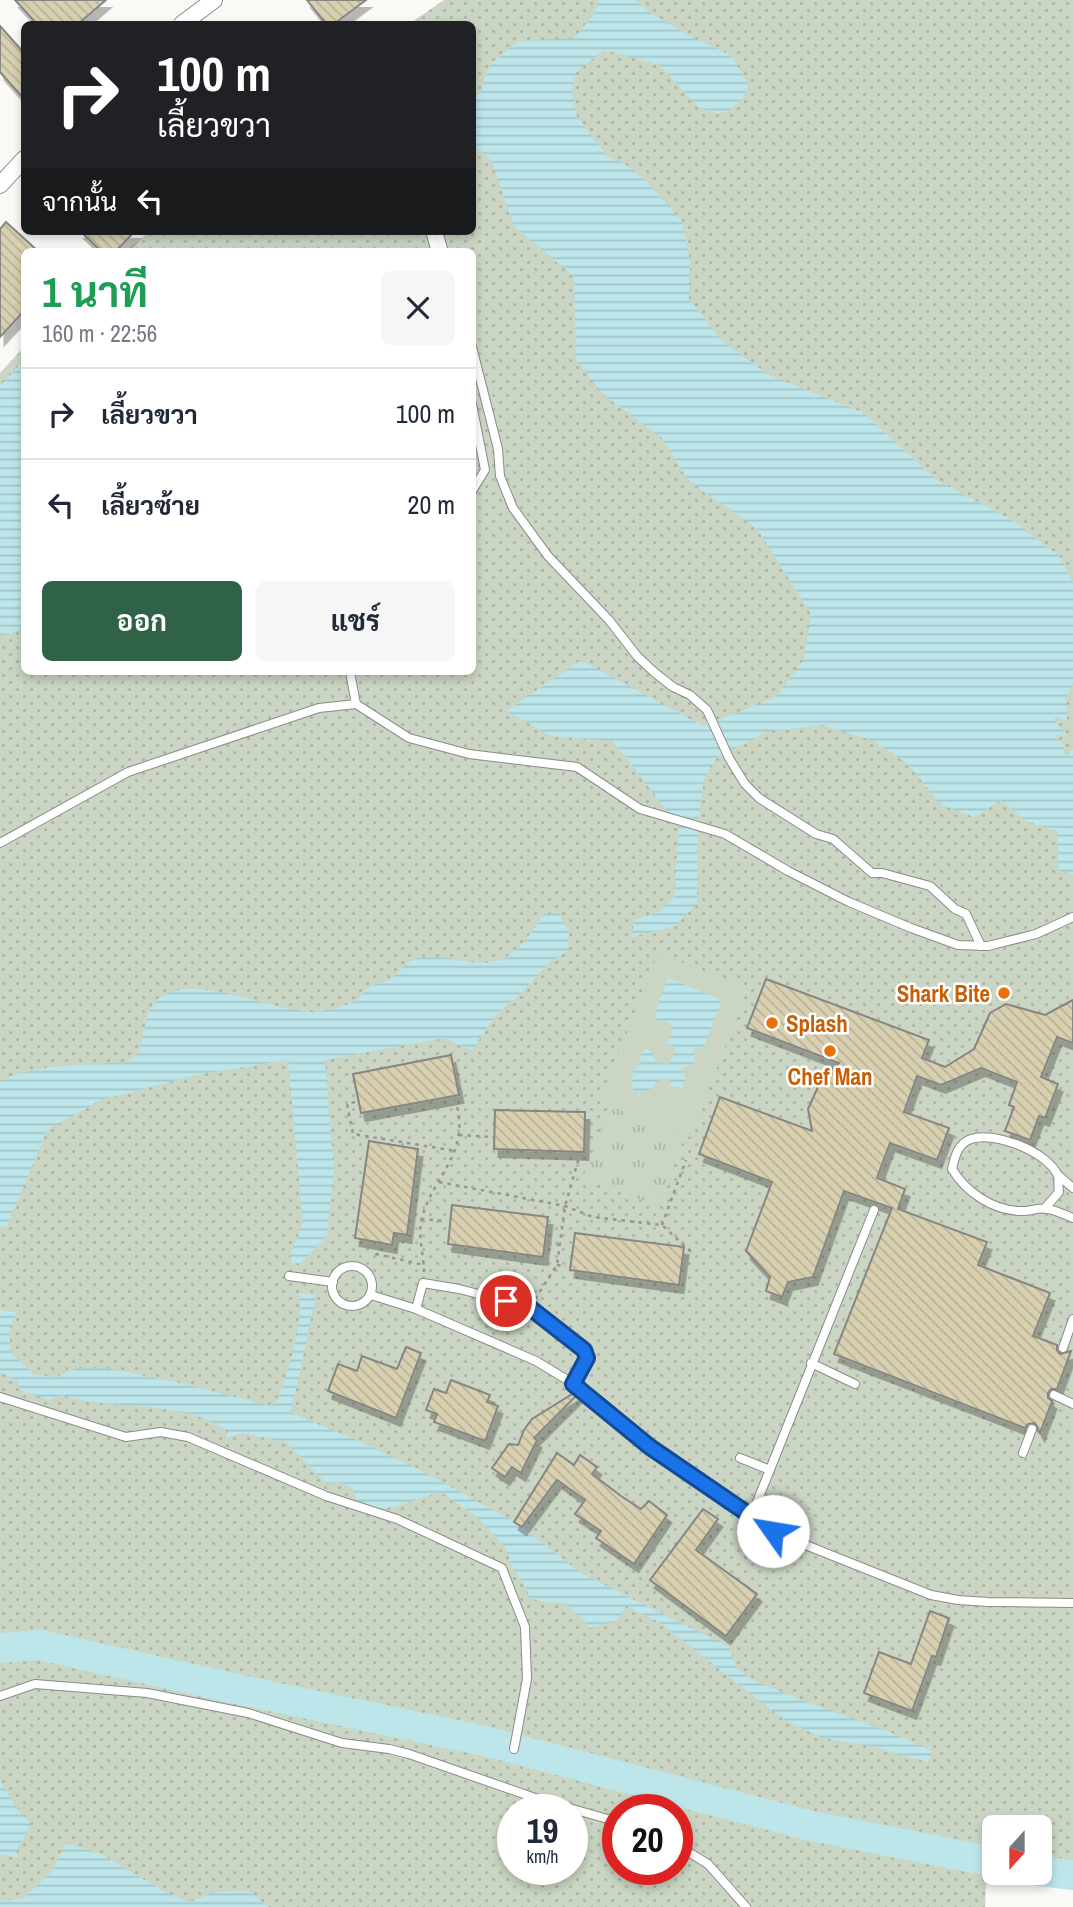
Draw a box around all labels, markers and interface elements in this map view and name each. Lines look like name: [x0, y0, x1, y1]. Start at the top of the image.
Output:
text: 100 m: [157, 40, 271, 106]
icon: right: [42, 49, 133, 140]
text: เลี้ยวขวา: [157, 104, 271, 147]
icon: left: [131, 182, 169, 220]
text: จากนั้น: [42, 184, 117, 219]
text: 1 นาที: [42, 264, 148, 320]
button: close: [381, 271, 455, 345]
text: 160 m · 22:56: [42, 318, 157, 349]
icon: right: [42, 395, 80, 433]
text: 100 m: [396, 396, 455, 431]
text: เลี้ยวขวา: [101, 397, 198, 432]
icon: left: [42, 486, 80, 524]
text: 20 m: [408, 487, 455, 522]
text: เลี้ยวซ้าย: [101, 488, 200, 523]
button: ออก: [42, 581, 242, 661]
button: แชร์: [256, 581, 455, 661]
place label: Shark Bite: [897, 978, 990, 1009]
marker: Shark Bite: [996, 985, 1012, 1001]
place label: Splash: [786, 1008, 848, 1039]
marker: Splash: [764, 1015, 780, 1031]
marker: Chef Man: [822, 1043, 838, 1059]
place label: Chef Man: [788, 1061, 872, 1092]
pin: [476, 1271, 536, 1331]
icon: arrive: [487, 1282, 525, 1320]
position arrow: [736, 1494, 810, 1568]
speed limit sign: 20: [602, 1794, 693, 1885]
text: 19: [527, 1807, 558, 1854]
north arrow: [982, 1815, 1052, 1885]
map controls: [982, 1815, 1052, 1885]
text: km/h: [527, 1844, 559, 1869]

